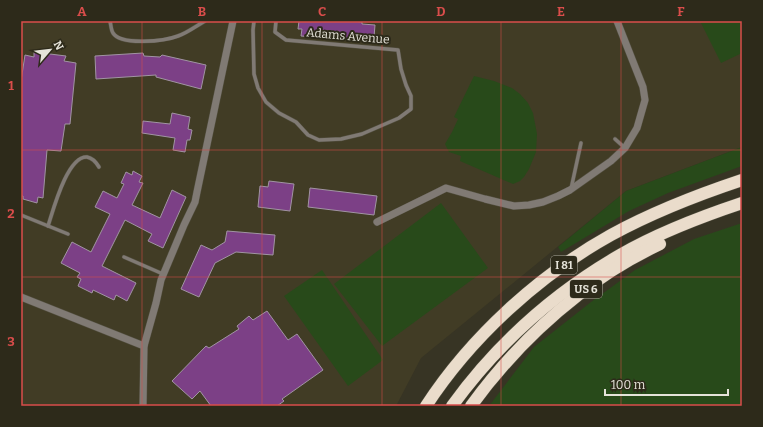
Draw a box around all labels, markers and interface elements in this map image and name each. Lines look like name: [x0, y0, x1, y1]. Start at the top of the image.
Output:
text: A: [77, 4, 87, 19]
text: B: [198, 4, 206, 19]
text: C: [318, 4, 326, 19]
text: D: [436, 4, 446, 19]
text: E: [557, 4, 565, 19]
text: F: [677, 4, 685, 19]
street label: Adams Avenue: [306, 25, 390, 47]
north arrow: [30, 30, 70, 70]
text: N: [51, 39, 66, 53]
text: 1: [8, 78, 14, 93]
text: 2: [7, 206, 15, 221]
road number: I 81: [551, 256, 577, 274]
road number: US 6: [570, 280, 602, 298]
text: 3: [7, 334, 15, 349]
scale bar: [605, 371, 728, 397]
text: 100 m: [611, 378, 646, 392]

